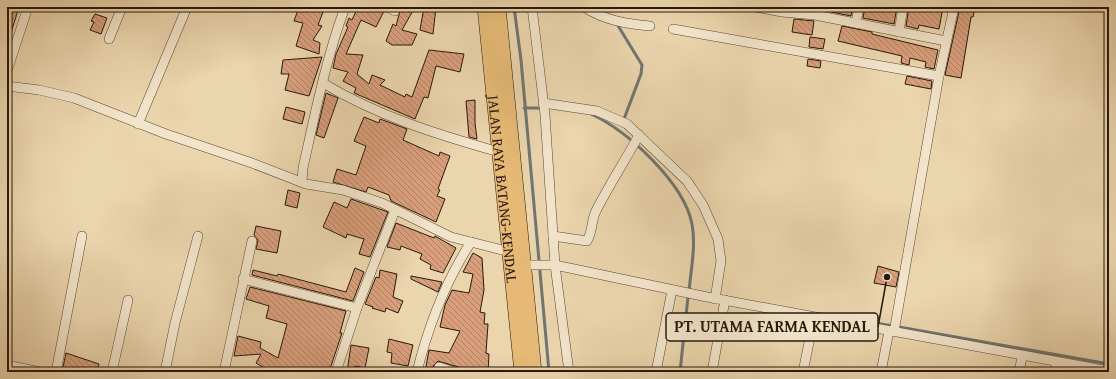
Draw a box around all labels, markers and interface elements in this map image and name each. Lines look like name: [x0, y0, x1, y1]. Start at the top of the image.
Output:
street label: JALAN RAYA BATANG-KENDAL: [483, 92, 523, 285]
callout: PT. UTAMA FARMA KENDAL: [666, 313, 878, 341]
text: PT. UTAMA FARMA KENDAL: [674, 314, 870, 338]

